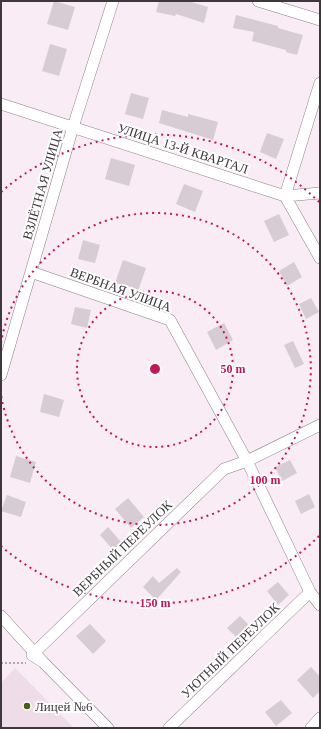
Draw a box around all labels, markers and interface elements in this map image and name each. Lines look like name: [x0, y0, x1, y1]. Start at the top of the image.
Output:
street label: УЛИЦА 13-Й КВАРТАЛ: [115, 120, 250, 177]
street label: ВЗЛЁТНАЯ УЛИЦА: [19, 126, 66, 241]
street label: ВЕРБНАЯ УЛИЦА: [68, 264, 174, 315]
centre of rings: [148, 362, 162, 376]
text: 50 m: [221, 362, 246, 376]
text: 100 m: [250, 473, 281, 487]
street label: ВЕРБНЫЙ ПЕРЕУЛОК: [70, 497, 175, 600]
text: 150 m: [140, 596, 171, 610]
street label: УЮТНЫЙ ПЕРЕУЛОК: [178, 599, 283, 701]
place label: Лицей №6: [35, 699, 93, 714]
marker: Лицей №6: [22, 701, 32, 711]

